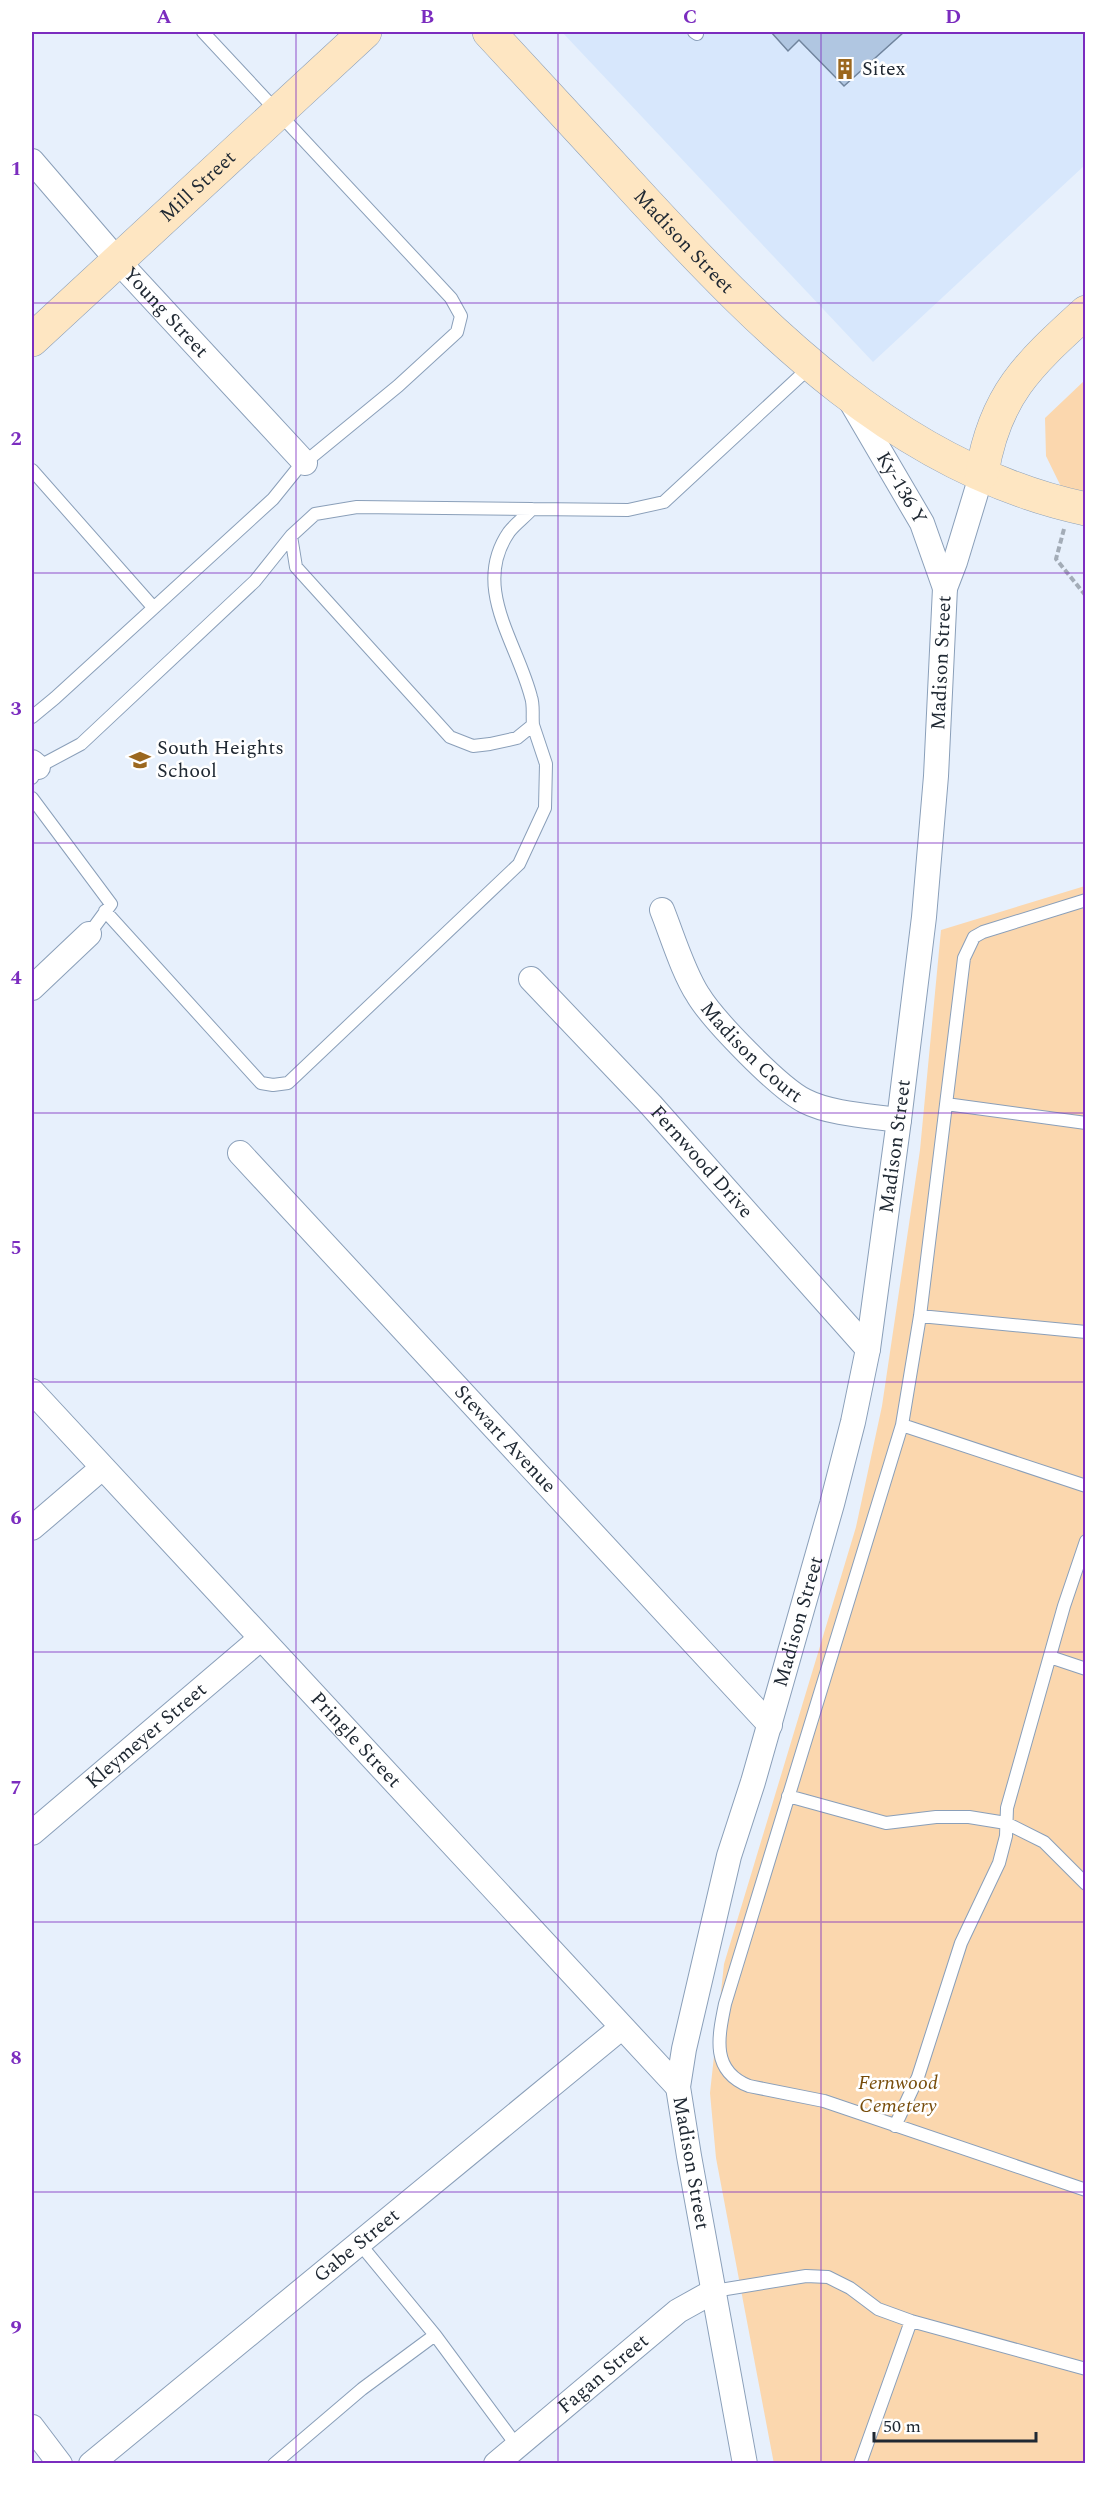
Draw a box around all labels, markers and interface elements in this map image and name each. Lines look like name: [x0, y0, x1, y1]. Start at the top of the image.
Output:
text: A: [156, 2, 172, 32]
text: B: [420, 2, 434, 32]
text: C: [683, 2, 697, 32]
text: D: [945, 2, 961, 32]
place label: Sitex: [862, 54, 905, 84]
building icon: Sitex: [833, 57, 857, 81]
street label: Mill Street: [153, 143, 243, 230]
text: 1: [10, 154, 22, 184]
street label: Madison Street: [626, 182, 741, 301]
street label: Young Street: [116, 260, 216, 365]
text: 2: [10, 424, 22, 454]
street label: Ky-136 Y: [868, 446, 935, 530]
street label: Madison Street: [923, 595, 960, 731]
text: 3: [10, 694, 22, 724]
place label: South Heights School: [157, 733, 284, 786]
school or university icon: South Heights School: [128, 748, 152, 772]
text: 4: [10, 963, 22, 993]
street label: Madison Court: [693, 995, 808, 1111]
street label: Madison Street: [872, 1078, 919, 1215]
street label: Fernwood Drive: [643, 1098, 760, 1225]
text: 5: [10, 1233, 22, 1263]
street label: Stewart Avenue: [447, 1378, 563, 1500]
text: 6: [10, 1503, 22, 1533]
street label: Madison Street: [766, 1553, 831, 1691]
street label: Kleymeyer Street: [79, 1675, 213, 1796]
street label: Pringle Street: [303, 1685, 408, 1795]
text: 7: [10, 1773, 22, 1803]
text: 8: [10, 2043, 22, 2073]
park label: Fernwood Cemetery: [858, 2068, 938, 2121]
street label: Madison Street: [665, 2094, 717, 2232]
street label: Gabe Street: [307, 2201, 406, 2290]
text: 9: [10, 2313, 22, 2343]
street label: Fagan Street: [551, 2327, 655, 2421]
scale bar: [874, 2405, 1036, 2443]
text: 50 m: [883, 2413, 921, 2440]

